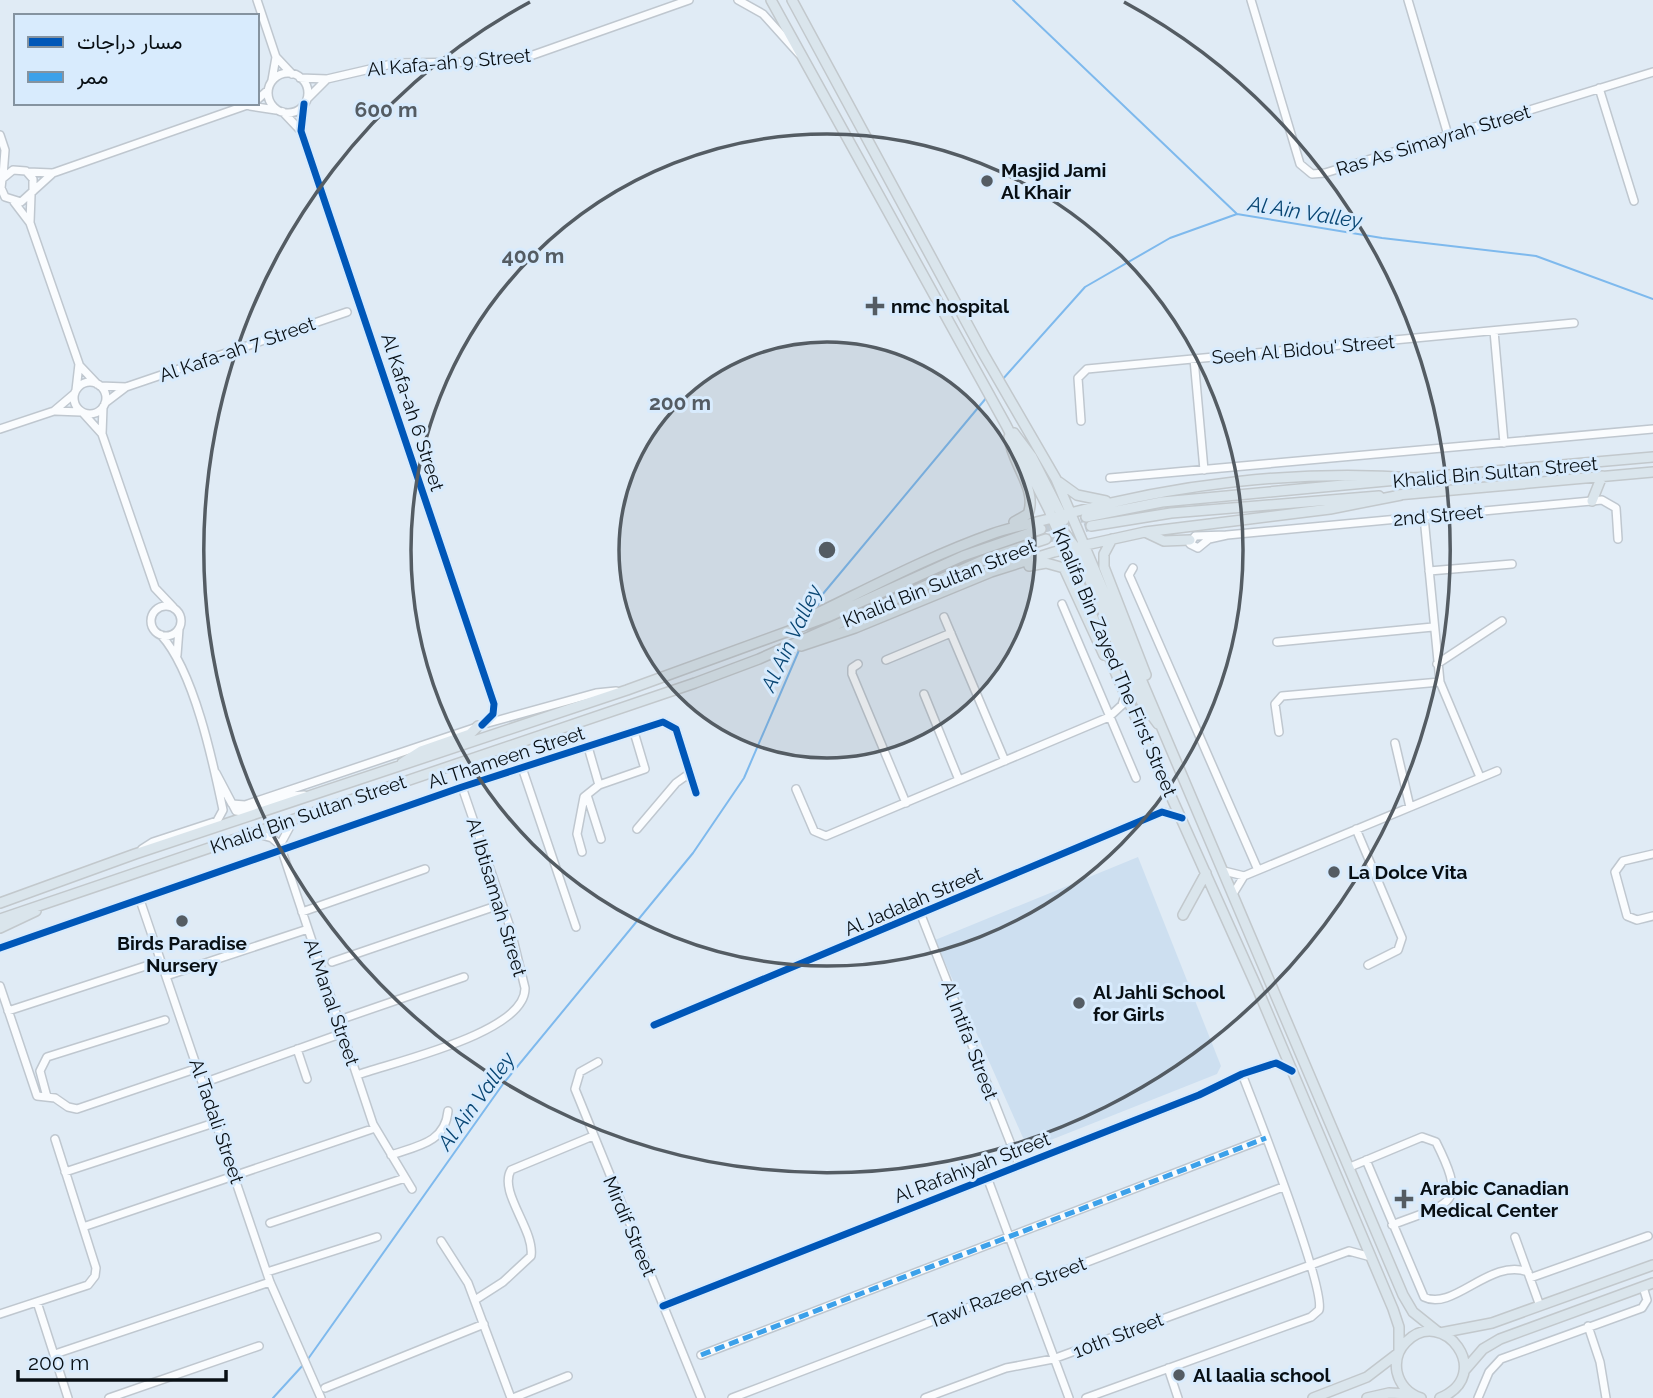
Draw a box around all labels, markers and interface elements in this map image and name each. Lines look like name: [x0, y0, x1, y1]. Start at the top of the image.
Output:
legend: [14, 14, 259, 105]
text: مسار دراجات: [77, 29, 183, 55]
street label: Al Kafa-ah 9 Street: [366, 44, 532, 80]
text: ممر: [76, 64, 108, 90]
text: 600 m: [354, 97, 418, 122]
street label: Ras As Simayrah Street: [1333, 100, 1533, 180]
place label: Masjid Jami Al Khair: [1001, 159, 1106, 203]
marker: Masjid Jami Al Khair: [979, 173, 995, 189]
water label: Al Ain Valley: [1245, 191, 1364, 233]
text: 400 m: [502, 243, 564, 268]
place label: nmc hospital: [891, 295, 1010, 317]
marker: nmc hospital: [865, 296, 885, 316]
street label: Al Kafa-ah 7 Street: [156, 312, 318, 386]
street label: Al Kafa-ah 6 Street: [377, 330, 449, 494]
street label: Seeh Al Bidou' Street: [1211, 330, 1396, 368]
text: 200 m: [649, 390, 711, 415]
street label: Khalid Bin Sultan Street: [1392, 452, 1599, 492]
street label: 2nd Street: [1392, 500, 1485, 530]
street label: Khalifa Bin Zayed The First Street: [1048, 524, 1182, 800]
street label: Khalid Bin Sultan Street: [840, 534, 1039, 632]
centre of rings: [815, 538, 839, 562]
water label: Al Ain Valley: [755, 580, 827, 696]
street label: Al Thameen Street: [425, 721, 588, 793]
street label: Khalid Bin Sultan Street: [207, 770, 409, 858]
street label: Al Ibtisamah Street: [462, 815, 532, 980]
place label: La Dolce Vita: [1348, 861, 1468, 883]
street label: Al Jadalah Street: [841, 862, 986, 940]
marker: La Dolce Vita: [1326, 864, 1342, 880]
marker: Birds Paradise Nursery: [174, 913, 190, 929]
place label: Birds Paradise Nursery: [117, 932, 247, 976]
street label: Al Manal Street: [300, 936, 364, 1069]
street label: Al Intifa' Street: [937, 977, 1003, 1103]
place label: Al Jahli School for Girls: [1093, 981, 1226, 1025]
marker: Al Jahli School for Girls: [1071, 995, 1087, 1011]
water label: Al Ain Valley: [432, 1047, 520, 1156]
street label: Al Tadali Street: [185, 1056, 249, 1187]
street label: Al Rafahiyah Street: [891, 1127, 1054, 1207]
street label: Mirdif Street: [599, 1173, 661, 1280]
place label: Arabic Canadian Medical Center: [1420, 1177, 1569, 1221]
marker: Arabic Canadian Medical Center: [1394, 1189, 1414, 1209]
street label: Tawi Razeen Street: [925, 1252, 1089, 1332]
street label: 10th Street: [1070, 1308, 1167, 1362]
scale bar: [18, 1338, 226, 1382]
text: 200 m: [28, 1350, 89, 1375]
place label: Al laalia school: [1193, 1364, 1332, 1386]
marker: Al laalia school: [1171, 1367, 1187, 1383]

